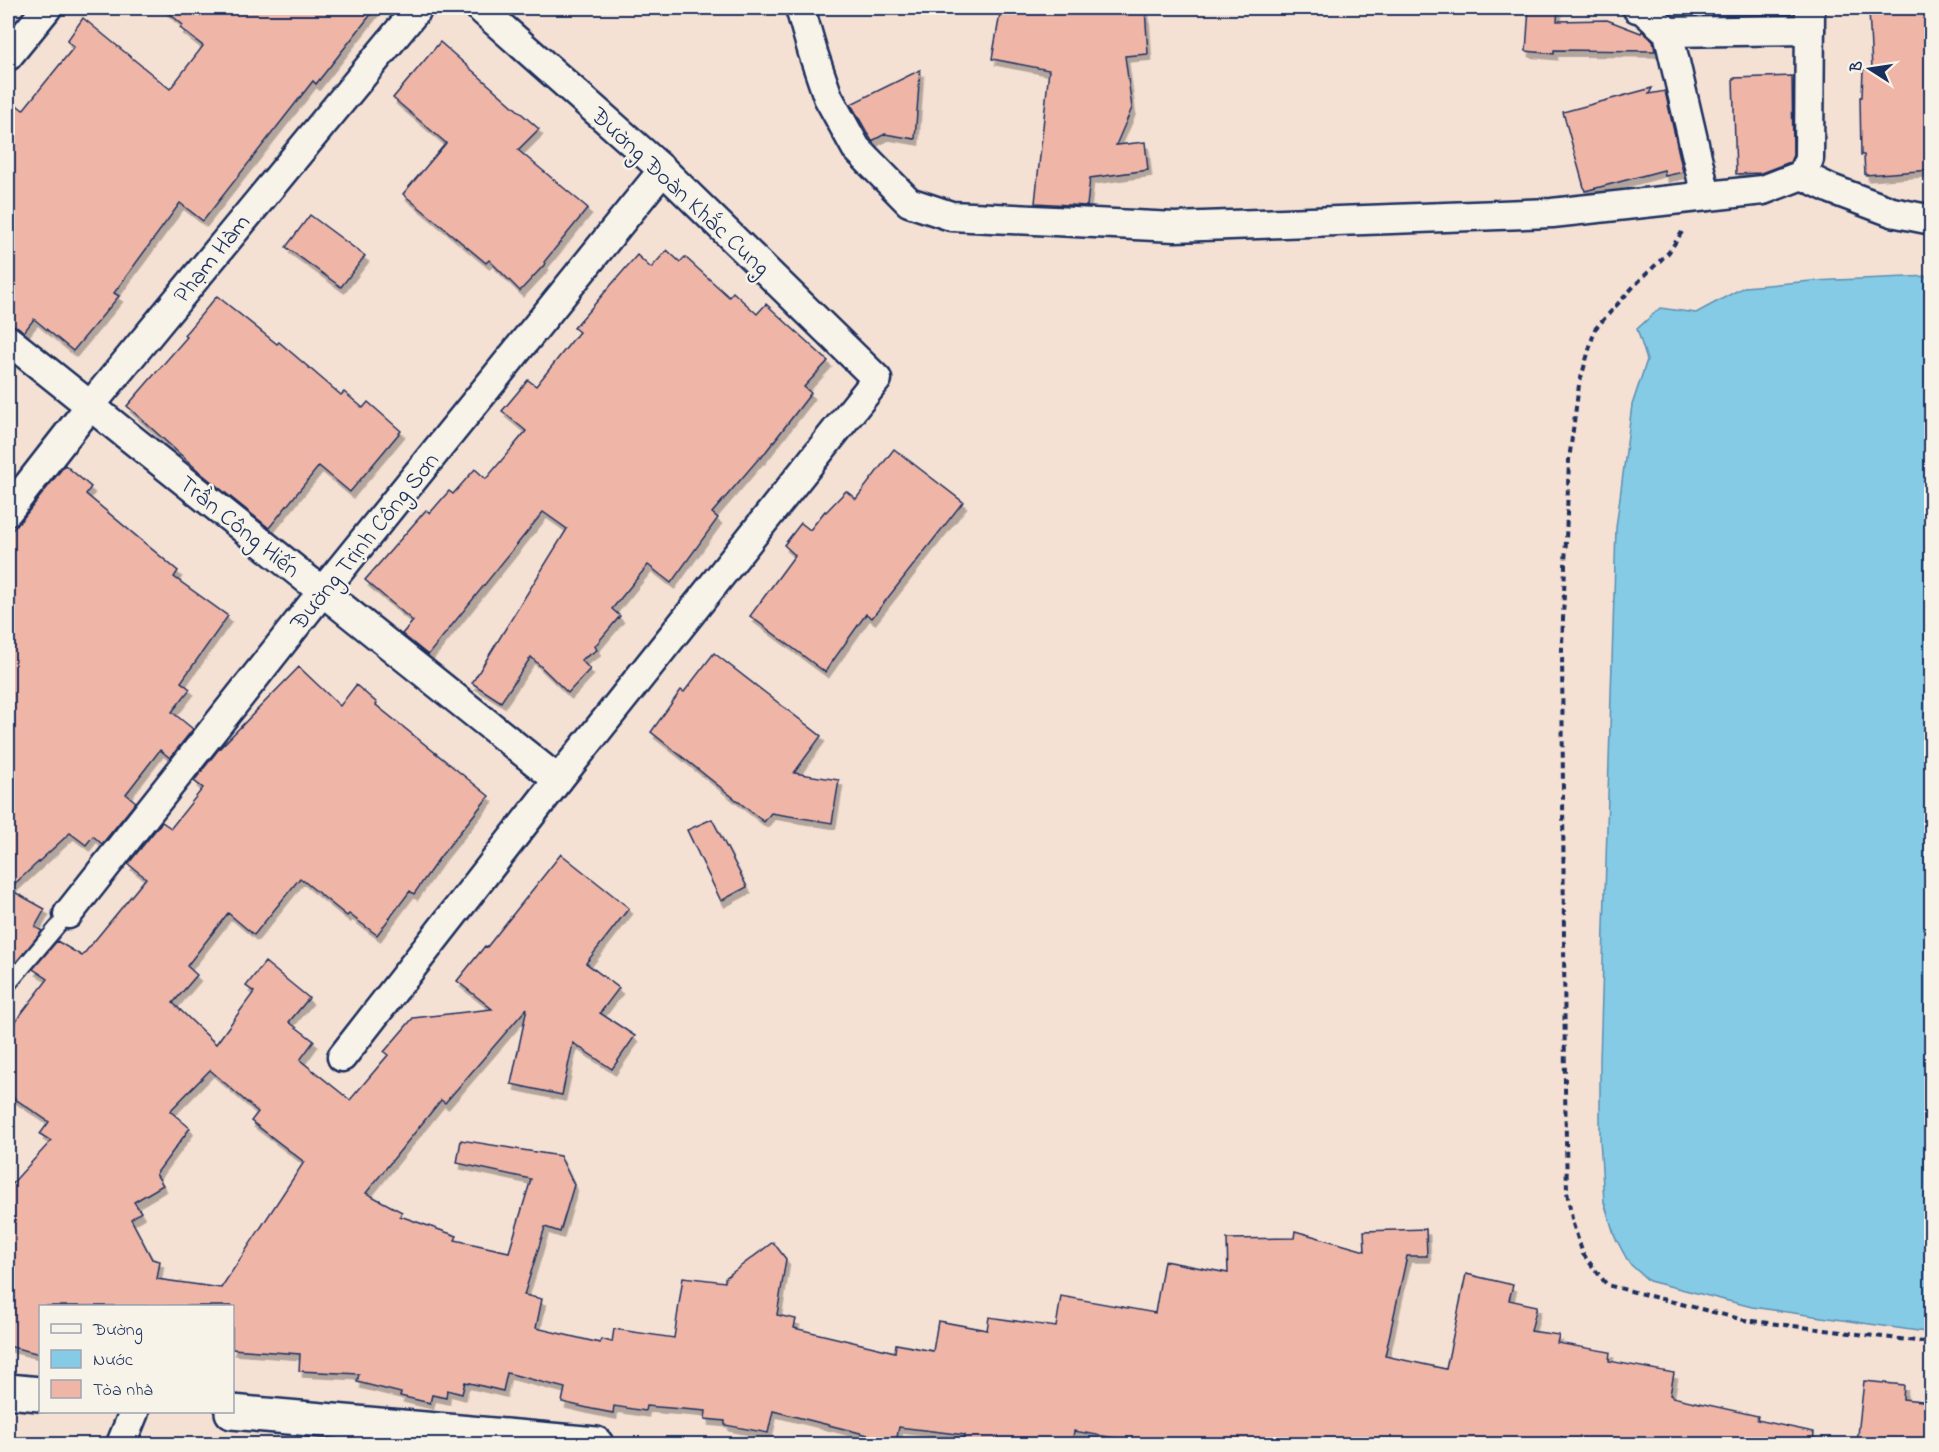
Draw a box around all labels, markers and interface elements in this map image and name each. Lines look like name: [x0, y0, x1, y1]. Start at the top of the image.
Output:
north arrow: [1840, 39, 1900, 99]
text: B: [1844, 58, 1870, 75]
street label: Đường Đoàn Khắc Cung: [581, 99, 777, 286]
street label: Phạm Hàm: [166, 207, 260, 312]
street label: Đường Trịnh Công Sơn: [282, 446, 449, 640]
street label: Trần Công Hiến: [170, 468, 307, 588]
legend: [39, 1305, 234, 1413]
text: Đường: [92, 1318, 143, 1345]
text: Nước: [93, 1348, 133, 1374]
text: Tòa nhà: [93, 1378, 153, 1404]

